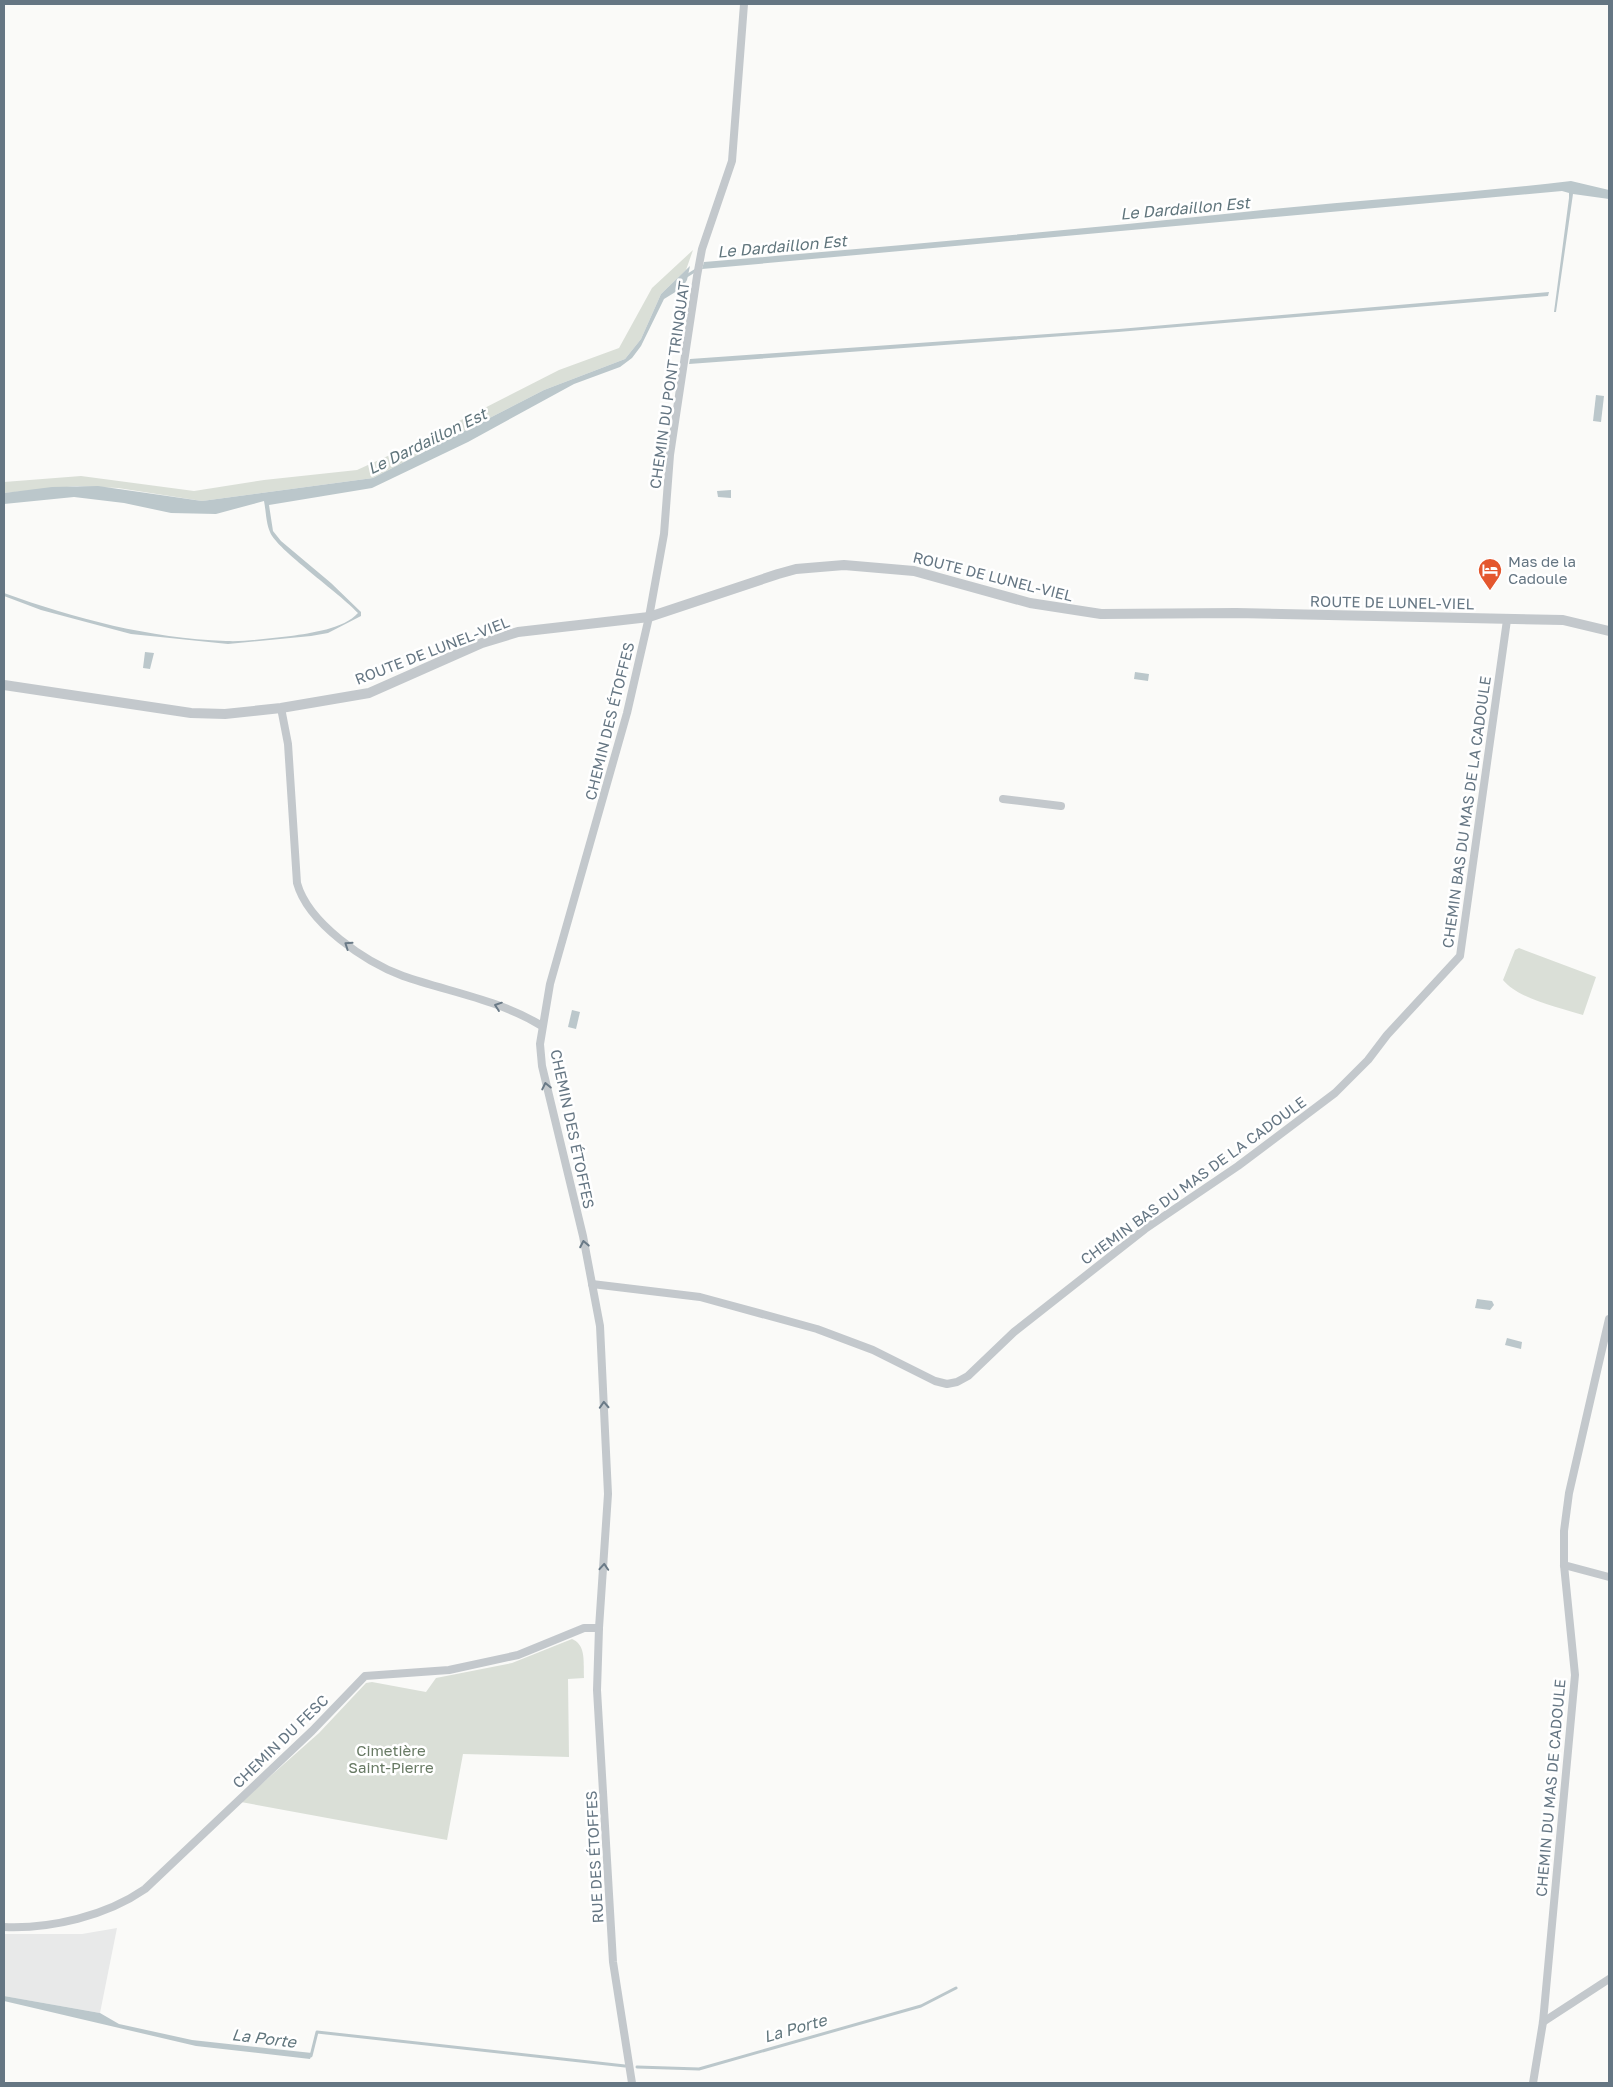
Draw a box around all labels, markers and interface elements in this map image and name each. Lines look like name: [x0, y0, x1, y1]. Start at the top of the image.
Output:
water label: Le Dardaillon Est: [1119, 192, 1252, 224]
water label: Le Dardaillon Est: [716, 230, 849, 262]
street label: CHEMIN DU PONT TRINQUAT: [646, 280, 692, 490]
water label: Le Dardaillon Est: [364, 403, 491, 478]
street label: ROUTE DE LUNEL-VIEL: [911, 547, 1075, 605]
place label: Mas de la Cadoule: [1508, 552, 1576, 587]
hotel icon: Mas de la Cadoule: [1477, 557, 1503, 591]
street label: ROUTE DE LUNEL-VIEL: [1310, 592, 1475, 612]
street label: ROUTE DE LUNEL-VIEL: [352, 612, 512, 688]
street label: CHEMIN DES ÉTOFFES: [581, 640, 637, 802]
street label: CHEMIN BAS DU MAS DE LA CADOULE: [1438, 675, 1494, 949]
one-way arrow: [345, 941, 354, 951]
one-way arrow: [494, 1002, 503, 1012]
street label: CHEMIN DES ÉTOFFES: [547, 1048, 599, 1210]
one-way arrow: [541, 1082, 552, 1090]
street label: CHEMIN BAS DU MAS DE LA CADOULE: [1077, 1092, 1309, 1268]
one-way arrow: [580, 1239, 590, 1248]
one-way arrow: [599, 1401, 610, 1409]
one-way arrow: [599, 1563, 610, 1571]
street label: CHEMIN DU MAS DE CADOULE: [1532, 1678, 1568, 1898]
street label: CHEMIN DU FESC: [228, 1691, 332, 1791]
park label: Cimetière Saint-Pierre: [348, 1741, 434, 1776]
street label: RUE DES ÉTOFFES: [582, 1790, 606, 1924]
water label: La Porte: [761, 2009, 830, 2046]
water label: La Porte: [231, 2024, 299, 2052]

